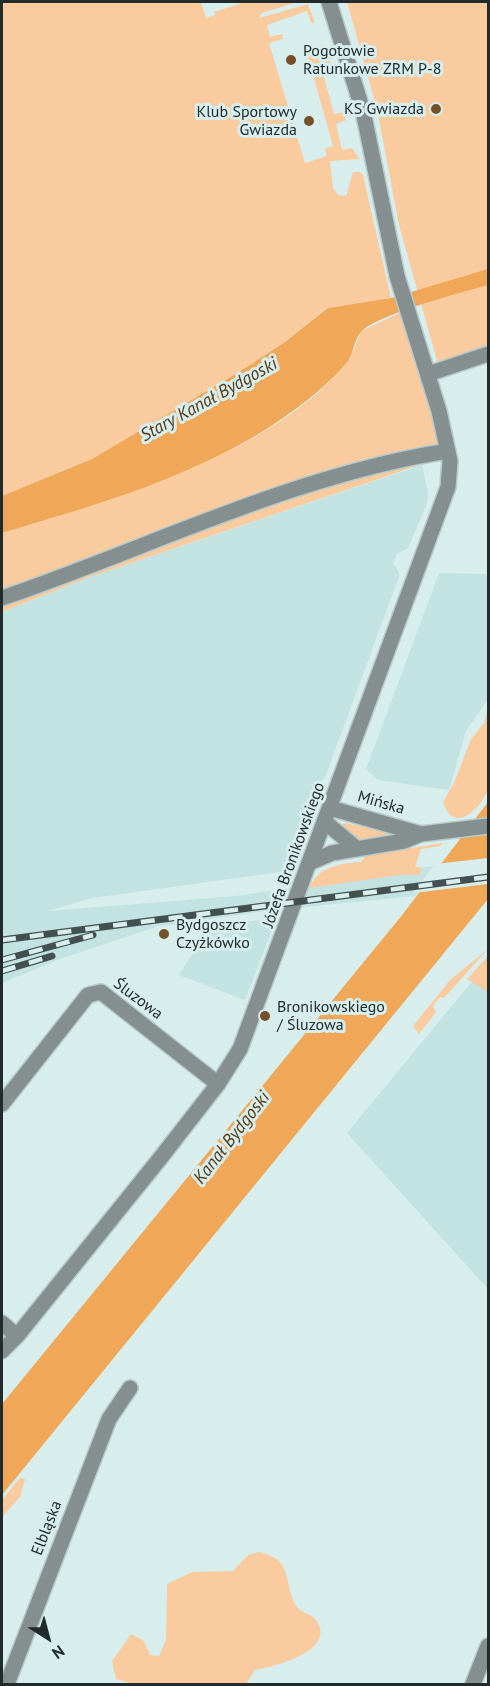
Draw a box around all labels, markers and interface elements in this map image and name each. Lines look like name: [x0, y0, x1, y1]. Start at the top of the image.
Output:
place label: Pogotowie Ratunkowe ZRM P-8: [303, 41, 442, 79]
marker: Pogotowie Ratunkowe ZRM P-8: [284, 53, 298, 67]
place label: KS Gwiazda: [344, 99, 424, 119]
place label: Klub Sportowy Gwiazda: [196, 102, 297, 140]
marker: KS Gwiazda: [429, 102, 443, 116]
marker: Klub Sportowy Gwiazda: [302, 114, 316, 128]
water label: Stary Kanał Bydgoski: [137, 353, 281, 447]
street label: Józefa Bronikowskiego: [259, 780, 329, 930]
street label: Mińska: [355, 787, 407, 819]
place label: Bydgoszcz Czyżkówko: [176, 915, 250, 953]
marker: Bydgoszcz Czyżkówko: [157, 927, 171, 941]
street label: Śluzowa: [110, 974, 166, 1024]
place label: Bronikowskiego / Śluzowa: [277, 997, 385, 1035]
marker: Bronikowskiego / Śluzowa: [258, 1009, 272, 1023]
water label: Kanał Bydgoski: [189, 1088, 275, 1188]
street label: Elbląska: [28, 1498, 66, 1558]
north arrow: [18, 1608, 78, 1668]
text: N: [48, 1641, 69, 1664]

